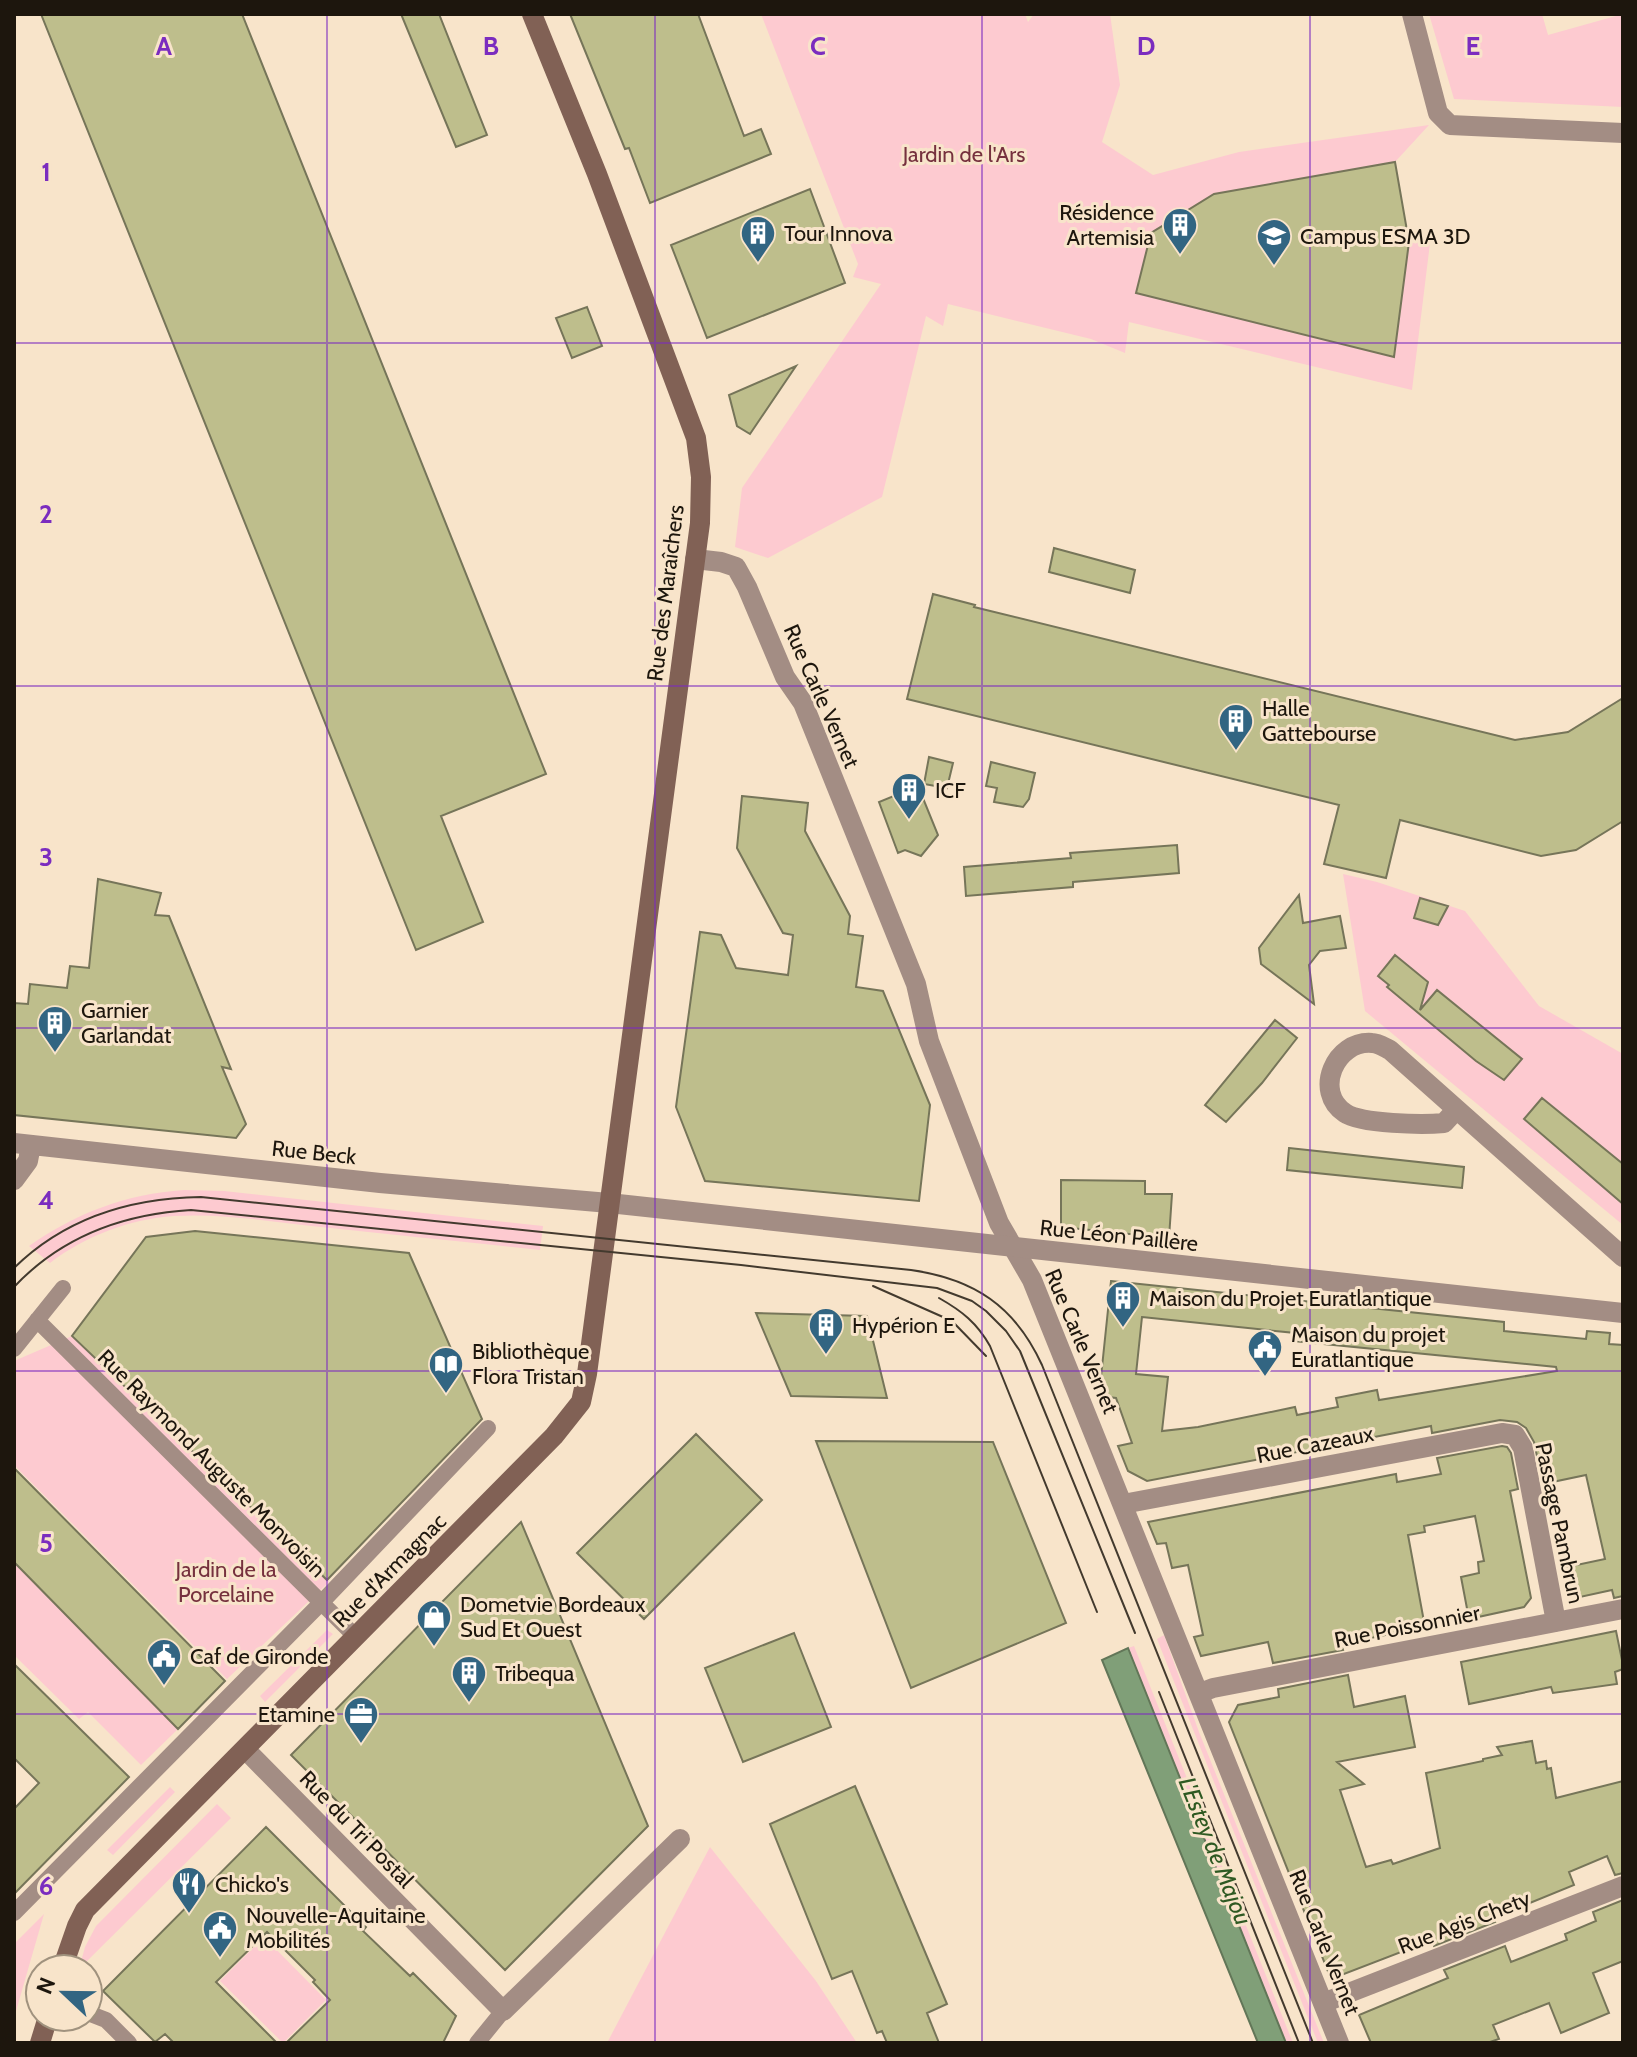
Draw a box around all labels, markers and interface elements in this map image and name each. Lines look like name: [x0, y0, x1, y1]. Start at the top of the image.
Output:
text: A: [156, 30, 173, 62]
text: B: [483, 30, 499, 62]
text: C: [810, 30, 826, 62]
text: D: [1137, 30, 1155, 62]
text: E: [1466, 30, 1480, 62]
park label: Jardin de l'Ars: [902, 141, 1025, 168]
text: 1: [41, 156, 51, 188]
place label: Résidence Artemisia: [1059, 199, 1154, 251]
building icon: Résidence Artemisia: [1161, 206, 1199, 256]
building icon: Tour Innova: [739, 214, 777, 264]
school or university icon: Campus ESMA 3D: [1255, 217, 1293, 267]
place label: Tour Innova: [784, 220, 893, 247]
place label: Campus ESMA 3D: [1300, 223, 1471, 250]
text: 2: [39, 498, 53, 530]
street label: Rue des Maraîchers: [641, 503, 690, 683]
street label: Rue Carle Vernet: [778, 620, 866, 773]
place label: Halle Gattebourse: [1262, 695, 1376, 747]
building icon: Halle Gattebourse: [1217, 702, 1255, 752]
building icon: ICF: [890, 771, 928, 821]
place label: ICF: [935, 777, 966, 804]
text: 3: [39, 841, 53, 873]
place label: Garnier Garlandat: [81, 997, 172, 1049]
building icon: Garnier Garlandat: [36, 1004, 74, 1054]
street label: Rue Beck: [270, 1135, 358, 1170]
text: 4: [38, 1184, 54, 1216]
street label: Rue Léon Paillère: [1038, 1214, 1199, 1257]
street label: Rue Carle Vernet: [1039, 1265, 1124, 1418]
building icon: Maison du Projet Euratlantique: [1104, 1279, 1142, 1329]
place label: Maison du Projet Euratlantique: [1149, 1285, 1431, 1312]
building icon: Hypérion E: [807, 1306, 845, 1356]
place label: Hypérion E: [852, 1312, 955, 1339]
place label: Maison du projet Euratlantique: [1291, 1321, 1446, 1373]
public building icon: Maison du projet Euratlantique: [1246, 1328, 1284, 1378]
place label: Bibliothèque Flora Tristan: [472, 1338, 589, 1390]
street label: Rue Raymond Auguste Monvoisin: [92, 1344, 331, 1583]
library icon: Bibliothèque Flora Tristan: [427, 1345, 465, 1395]
street label: Rue Cazeaux: [1254, 1420, 1377, 1469]
street label: Passage Pambrun: [1529, 1440, 1590, 1606]
street label: Rue d'Armagnac: [327, 1508, 452, 1633]
text: 5: [39, 1527, 53, 1559]
park label: Jardin de la Porcelaine: [175, 1556, 277, 1608]
place label: Dometvie Bordeaux Sud Et Ouest: [460, 1591, 646, 1643]
shop icon: Dometvie Bordeaux Sud Et Ouest: [415, 1598, 453, 1648]
street label: Rue Poissonnier: [1332, 1599, 1482, 1654]
public building icon: Caf de Gironde: [145, 1637, 183, 1687]
place label: Caf de Gironde: [190, 1643, 329, 1670]
building icon: Tribequa: [450, 1654, 488, 1704]
place label: Tribequa: [495, 1660, 575, 1687]
office icon: Etamine: [342, 1695, 380, 1745]
place label: Etamine: [258, 1701, 335, 1728]
street label: Rue du Tri Postal: [294, 1765, 420, 1894]
water label: L'Estey de Majou: [1173, 1773, 1258, 1929]
restaurant icon: Chicko's: [170, 1865, 208, 1915]
street label: Rue Carle Vernet: [1283, 1866, 1366, 2019]
text: 6: [39, 1870, 53, 1902]
place label: Chicko's: [215, 1871, 289, 1898]
street label: Rue Agis Chety: [1394, 1885, 1534, 1960]
place label: Nouvelle-Aquitaine Mobilités: [246, 1902, 426, 1954]
public building icon: Nouvelle-Aquitaine Mobilités: [201, 1909, 239, 1959]
north arrow: [24, 1953, 104, 2033]
text: N: [30, 1973, 61, 1998]

